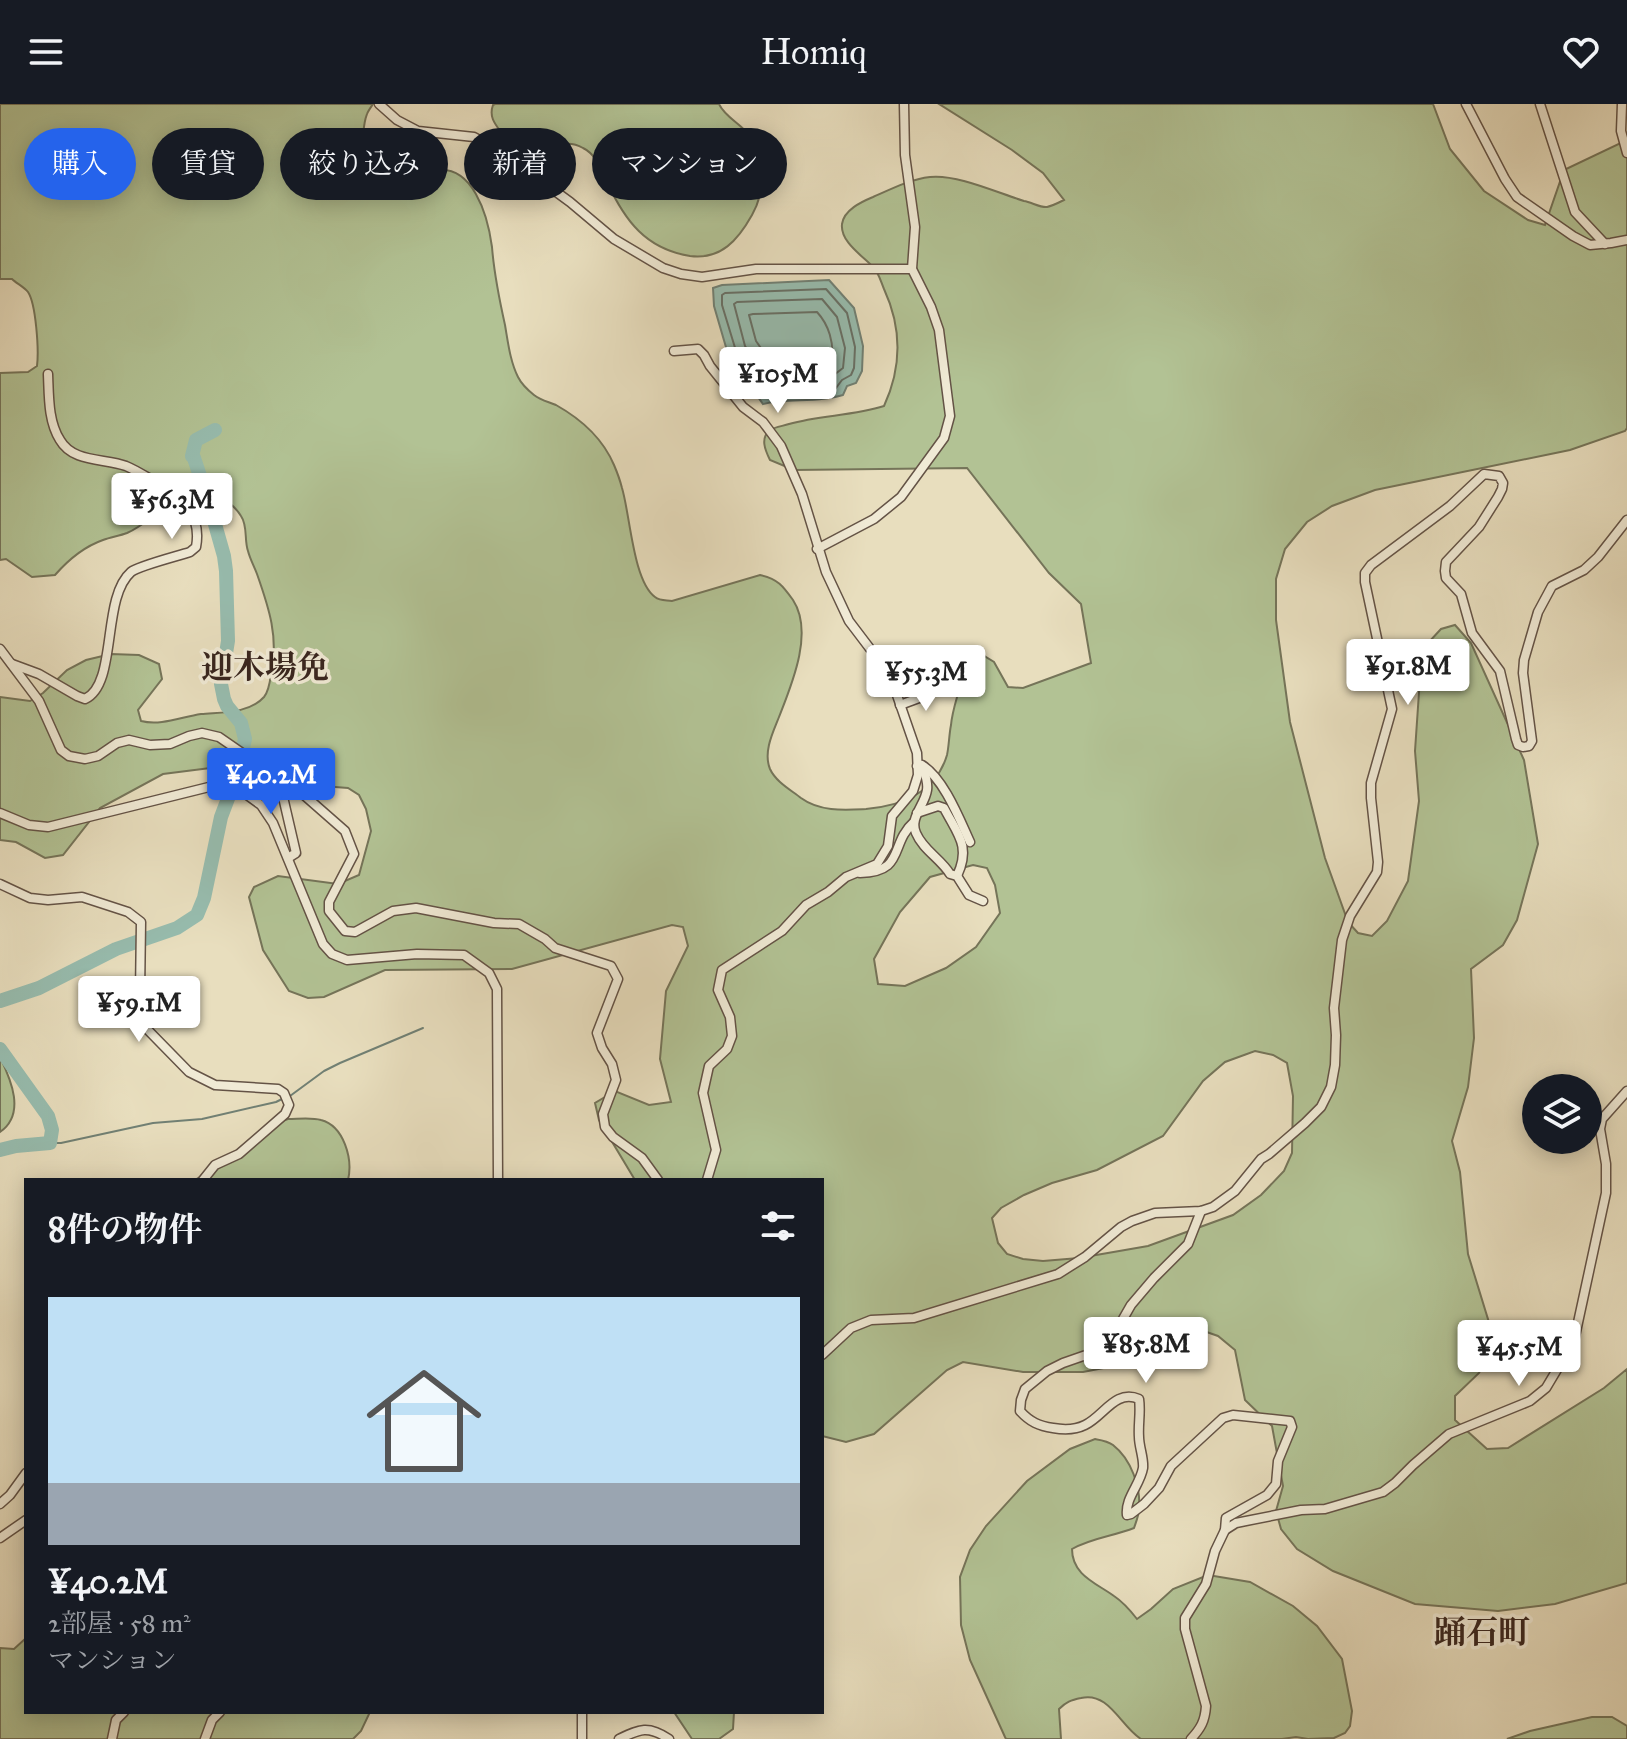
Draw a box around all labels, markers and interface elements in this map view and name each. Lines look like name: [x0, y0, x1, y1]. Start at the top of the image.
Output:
icon: menu: [24, 30, 68, 74]
text: Homiq: [760, 30, 867, 74]
icon: heart: [1559, 30, 1603, 74]
chip: 購入: [24, 128, 136, 200]
chip: 賃貸: [152, 128, 264, 200]
chip: 絞り込み: [280, 128, 448, 200]
chip: 新着: [464, 128, 576, 200]
chip: マンション: [592, 128, 787, 200]
pin: ¥105M: [722, 347, 834, 415]
text: ¥105M: [737, 357, 819, 389]
pin: ¥56.3M: [107, 473, 237, 541]
text: ¥56.3M: [129, 483, 215, 515]
pin: ¥91.8M: [1343, 639, 1473, 707]
pin: ¥55.3M: [861, 645, 991, 713]
district label: 迎木場免: [201, 648, 329, 687]
text: ¥91.8M: [1364, 649, 1452, 681]
text: ¥55.3M: [884, 655, 968, 687]
pin: ¥40.2M: [206, 748, 336, 816]
text: ¥40.2M: [225, 758, 317, 790]
pin: ¥59.1M: [74, 976, 204, 1044]
text: ¥59.1M: [96, 986, 182, 1018]
map controls: [1522, 1074, 1602, 1154]
button: layers: [1522, 1074, 1602, 1154]
icon: filters: [756, 1204, 800, 1248]
text: 8件の物件: [48, 1209, 202, 1250]
pin: ¥85.8M: [1081, 1317, 1211, 1385]
pin: ¥45.5M: [1454, 1320, 1584, 1388]
text: ¥85.8M: [1102, 1327, 1190, 1359]
text: ¥45.5M: [1476, 1330, 1562, 1362]
icon: home: [352, 1349, 496, 1493]
text: ¥40.2M: [48, 1561, 168, 1602]
text: 2部屋 · 58 m²: [48, 1607, 191, 1639]
district label: 踊石町: [1434, 1613, 1530, 1652]
text: マンション: [48, 1644, 177, 1676]

